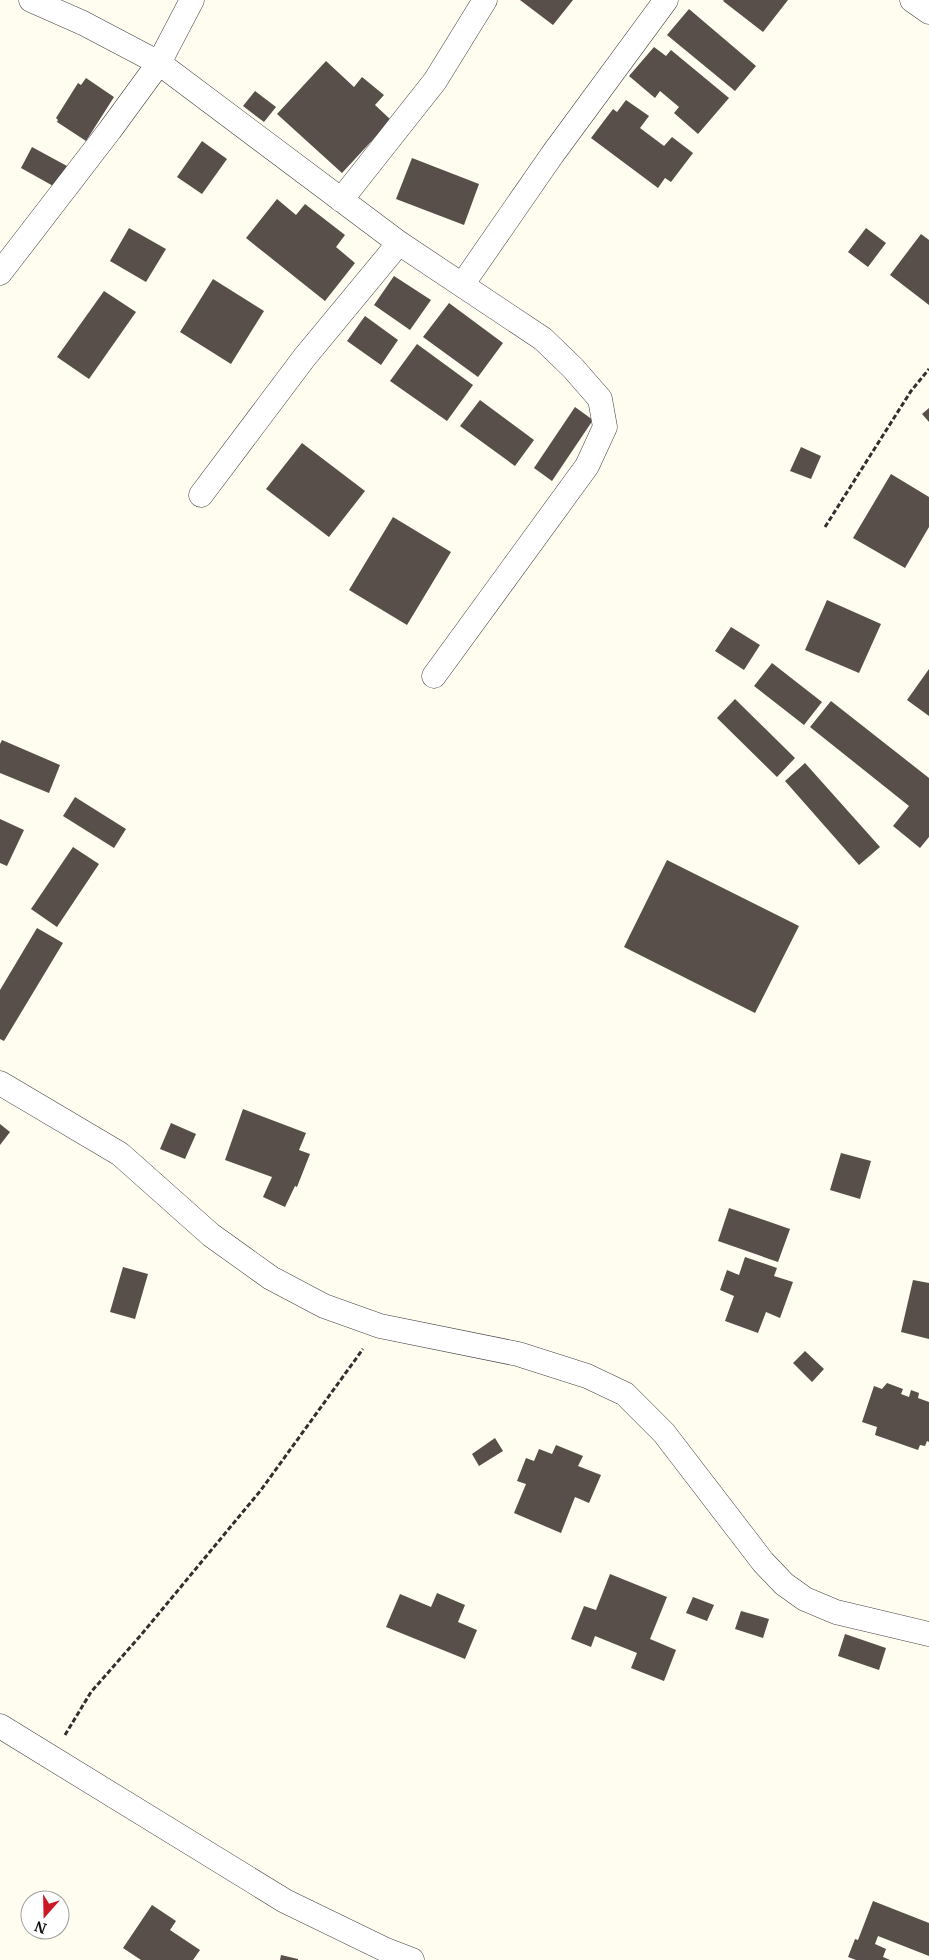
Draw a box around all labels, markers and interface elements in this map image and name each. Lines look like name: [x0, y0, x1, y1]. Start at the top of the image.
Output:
north arrow: [20, 1890, 70, 1940]
text: N: [32, 1917, 49, 1938]

